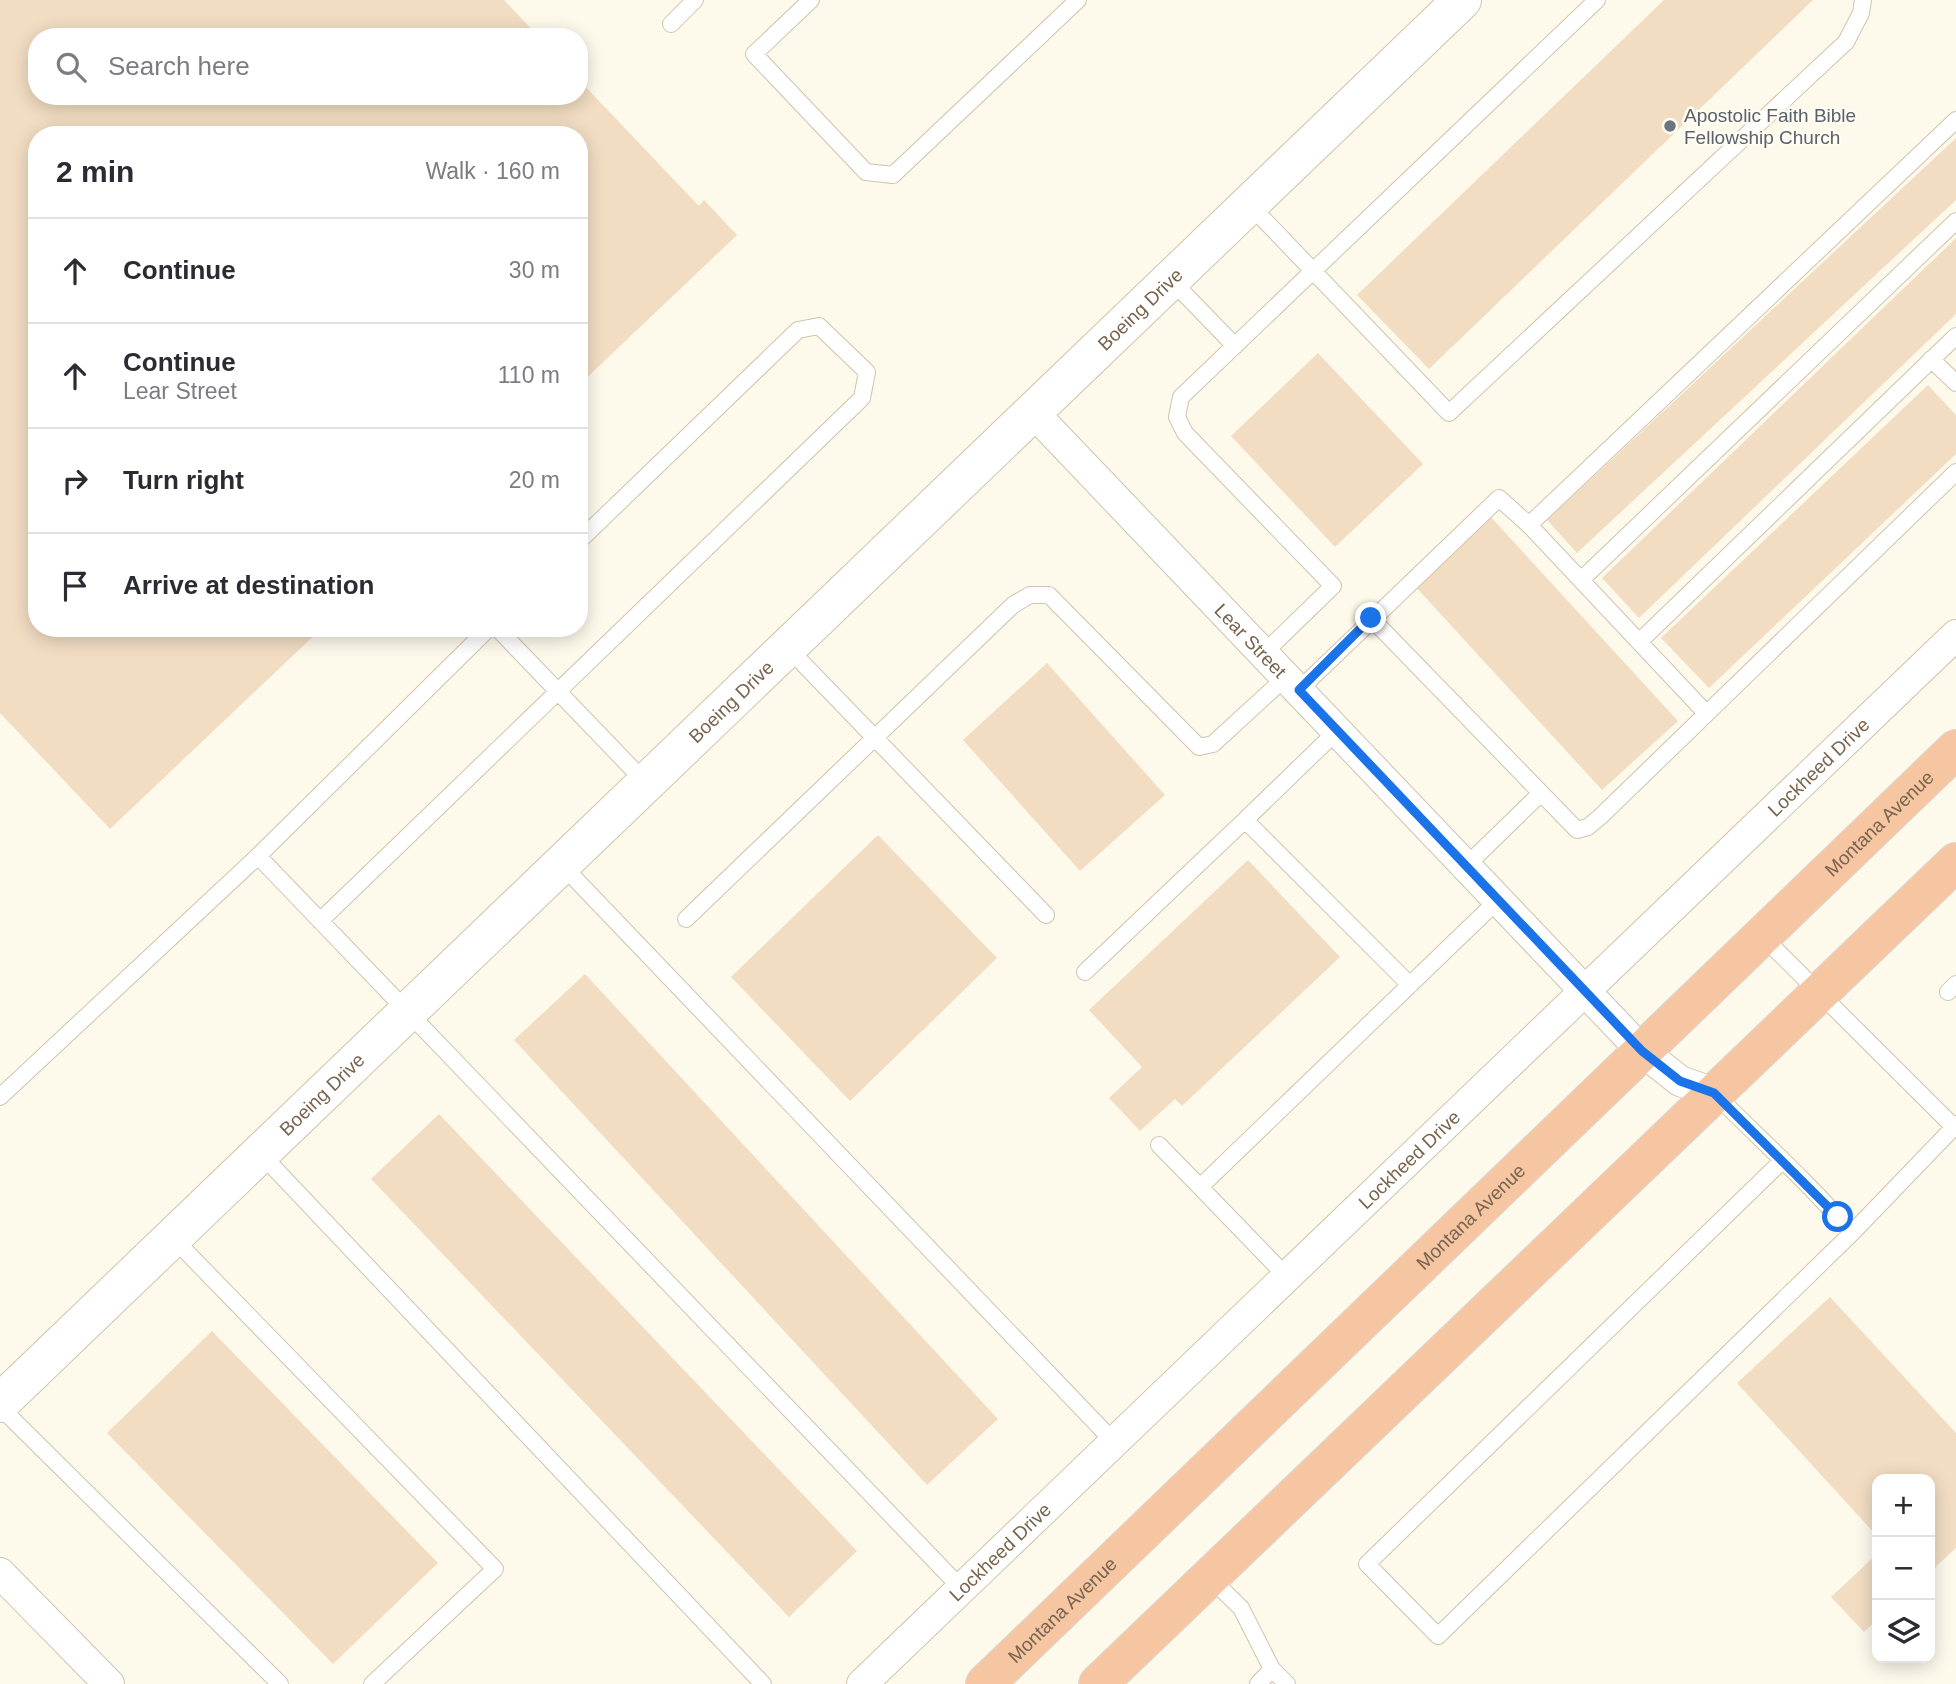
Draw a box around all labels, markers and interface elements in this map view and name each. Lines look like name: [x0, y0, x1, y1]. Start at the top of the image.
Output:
search box: [28, 28, 588, 105]
icon: search: [52, 48, 90, 86]
text: Search here: [108, 51, 250, 81]
place label: Apostolic Faith Bible Fellowship Church: [1684, 105, 1856, 148]
marker: Apostolic Faith Bible Fellowship Church: [1662, 118, 1678, 134]
text: 2 min: [56, 155, 134, 188]
text: Walk · 160 m: [425, 158, 560, 184]
icon: ahead: [56, 252, 94, 290]
text: Continue: [123, 255, 236, 285]
text: 30 m: [509, 257, 560, 283]
street label: Boeing Drive: [1094, 264, 1187, 355]
text: Continue: [123, 347, 236, 377]
icon: ahead: [56, 357, 94, 395]
text: 110 m: [498, 362, 560, 388]
text: Lear Street: [123, 378, 237, 404]
icon: right: [56, 462, 94, 500]
text: Turn right: [123, 465, 244, 495]
text: 20 m: [509, 467, 560, 493]
icon: arrive: [56, 567, 94, 605]
text: Arrive at destination: [123, 570, 374, 600]
street label: Lear Street: [1210, 600, 1291, 683]
route end: [1355, 602, 1386, 633]
street label: Boeing Drive: [685, 657, 778, 747]
street label: Lockheed Drive: [1764, 714, 1874, 821]
street label: Montana Avenue: [1821, 767, 1938, 881]
street label: Boeing Drive: [276, 1049, 369, 1140]
street label: Lockheed Drive: [1355, 1106, 1464, 1213]
street label: Montana Avenue: [1412, 1160, 1529, 1274]
route start: [1822, 1201, 1853, 1232]
map controls: [1872, 1474, 1935, 1663]
button: +: [1872, 1474, 1935, 1537]
street label: Lockheed Drive: [945, 1499, 1055, 1605]
button: −: [1872, 1537, 1935, 1600]
street label: Montana Avenue: [1004, 1553, 1121, 1667]
button: layers: [1872, 1600, 1935, 1663]

